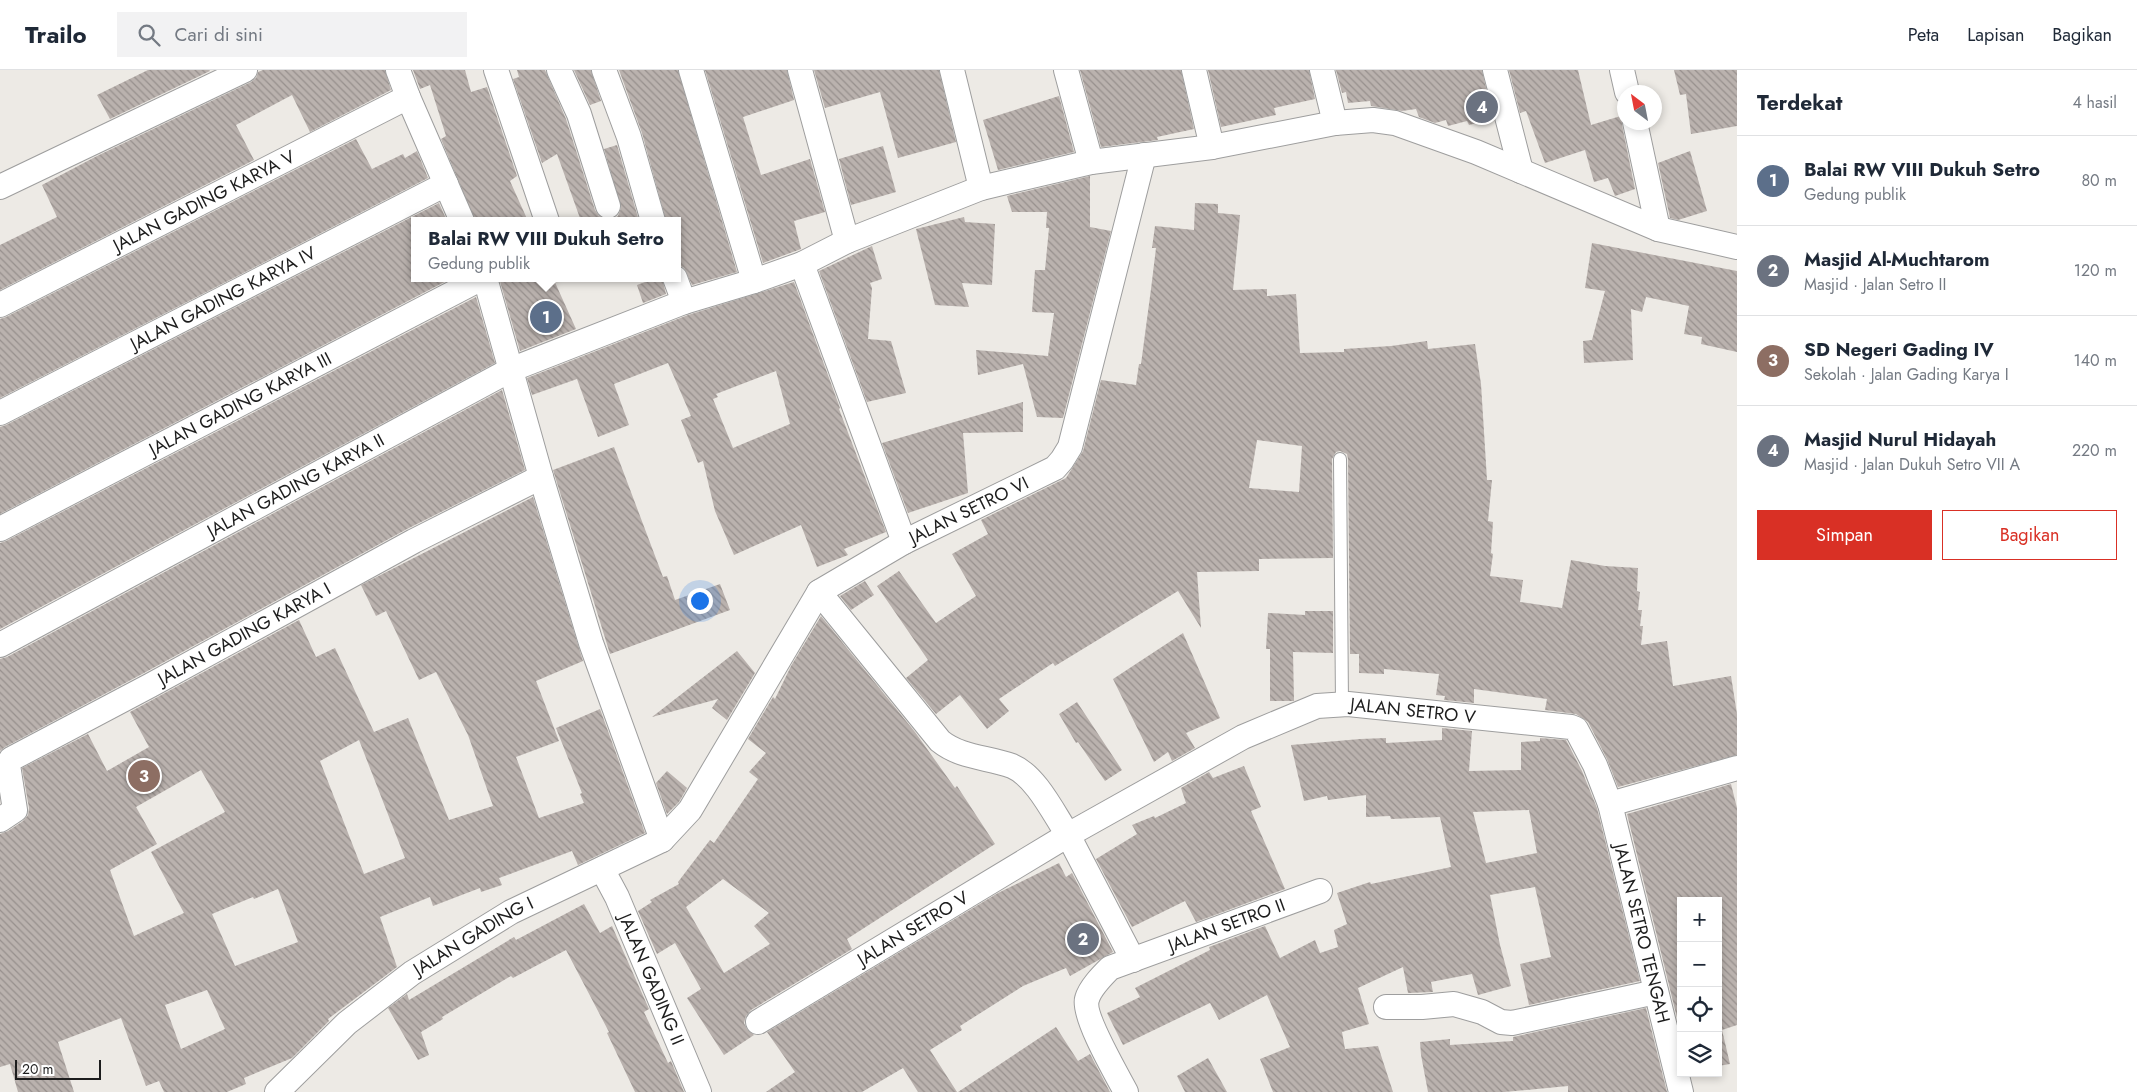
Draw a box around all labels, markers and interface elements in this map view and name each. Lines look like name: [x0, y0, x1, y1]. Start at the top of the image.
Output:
search box: [117, 12, 467, 57]
text: Trailo: [25, 17, 87, 52]
icon: search: [135, 21, 163, 49]
text: Cari di sini: [175, 21, 263, 48]
text: Peta: [1908, 22, 1939, 48]
text: Lapisan: [1967, 22, 2024, 48]
text: Bagikan: [2052, 22, 2112, 48]
north arrow: [1617, 85, 1662, 130]
pin: 4: [1466, 88, 1498, 126]
text: Terdekat: [1757, 88, 1842, 118]
text: 4 hasil: [2072, 91, 2117, 114]
street label: JALAN GADING KARYA V: [107, 144, 300, 259]
text: Balai RW VIII Dukuh Setro: [1804, 156, 2040, 183]
text: 1: [1769, 169, 1777, 192]
text: 80 m: [2081, 169, 2117, 192]
text: Gedung publik: [1804, 183, 1906, 206]
popup: [411, 217, 681, 282]
text: Balai RW VIII Dukuh Setro: [428, 225, 664, 252]
street label: JALAN GADING KARYA IV: [124, 240, 321, 358]
text: Masjid Al-Muchtarom: [1804, 246, 1990, 273]
text: Gedung publik: [428, 252, 530, 275]
text: 2: [1768, 259, 1778, 282]
text: 120 m: [2074, 259, 2117, 282]
text: Masjid · Jalan Setro II: [1804, 273, 1946, 296]
pin: 1: [530, 298, 562, 336]
text: SD Negeri Gading IV: [1804, 336, 1994, 363]
street label: JALAN GADING KARYA III: [143, 346, 336, 463]
text: 3: [1768, 349, 1778, 372]
text: 140 m: [2074, 349, 2117, 372]
text: Sekolah · Jalan Gading Karya I: [1804, 363, 2009, 386]
text: Masjid Nurul Hidayah: [1804, 426, 1996, 453]
street label: JALAN GADING KARYA II: [201, 427, 389, 545]
text: 4: [1767, 439, 1779, 462]
text: 220 m: [2072, 439, 2117, 462]
text: Masjid · Jalan Dukuh Setro VII A: [1804, 453, 2020, 476]
street label: JALAN SETRO VI: [903, 470, 1033, 551]
button: Simpan: [1757, 510, 1932, 560]
button: Bagikan: [1942, 510, 2117, 560]
street label: JALAN GADING KARYA I: [151, 576, 335, 693]
your location: [687, 588, 713, 614]
street label: JALAN SETRO V: [1347, 691, 1477, 730]
pin: 3: [128, 757, 160, 795]
street label: JALAN SETRO TENGAH: [1607, 839, 1677, 1026]
street label: JALAN SETRO V: [851, 885, 974, 973]
street label: JALAN GADING I: [407, 890, 538, 983]
street label: JALAN SETRO II: [1163, 892, 1289, 959]
map controls: [1677, 897, 1722, 1077]
button: +: [1677, 897, 1722, 942]
street label: JALAN GADING II: [612, 908, 691, 1049]
pin: 2: [1067, 920, 1099, 958]
button: −: [1677, 942, 1722, 987]
button: locate: [1677, 987, 1722, 1032]
button: layers: [1677, 1032, 1722, 1077]
scale bar: [15, 1057, 101, 1080]
text: 20 m: [22, 1059, 54, 1079]

